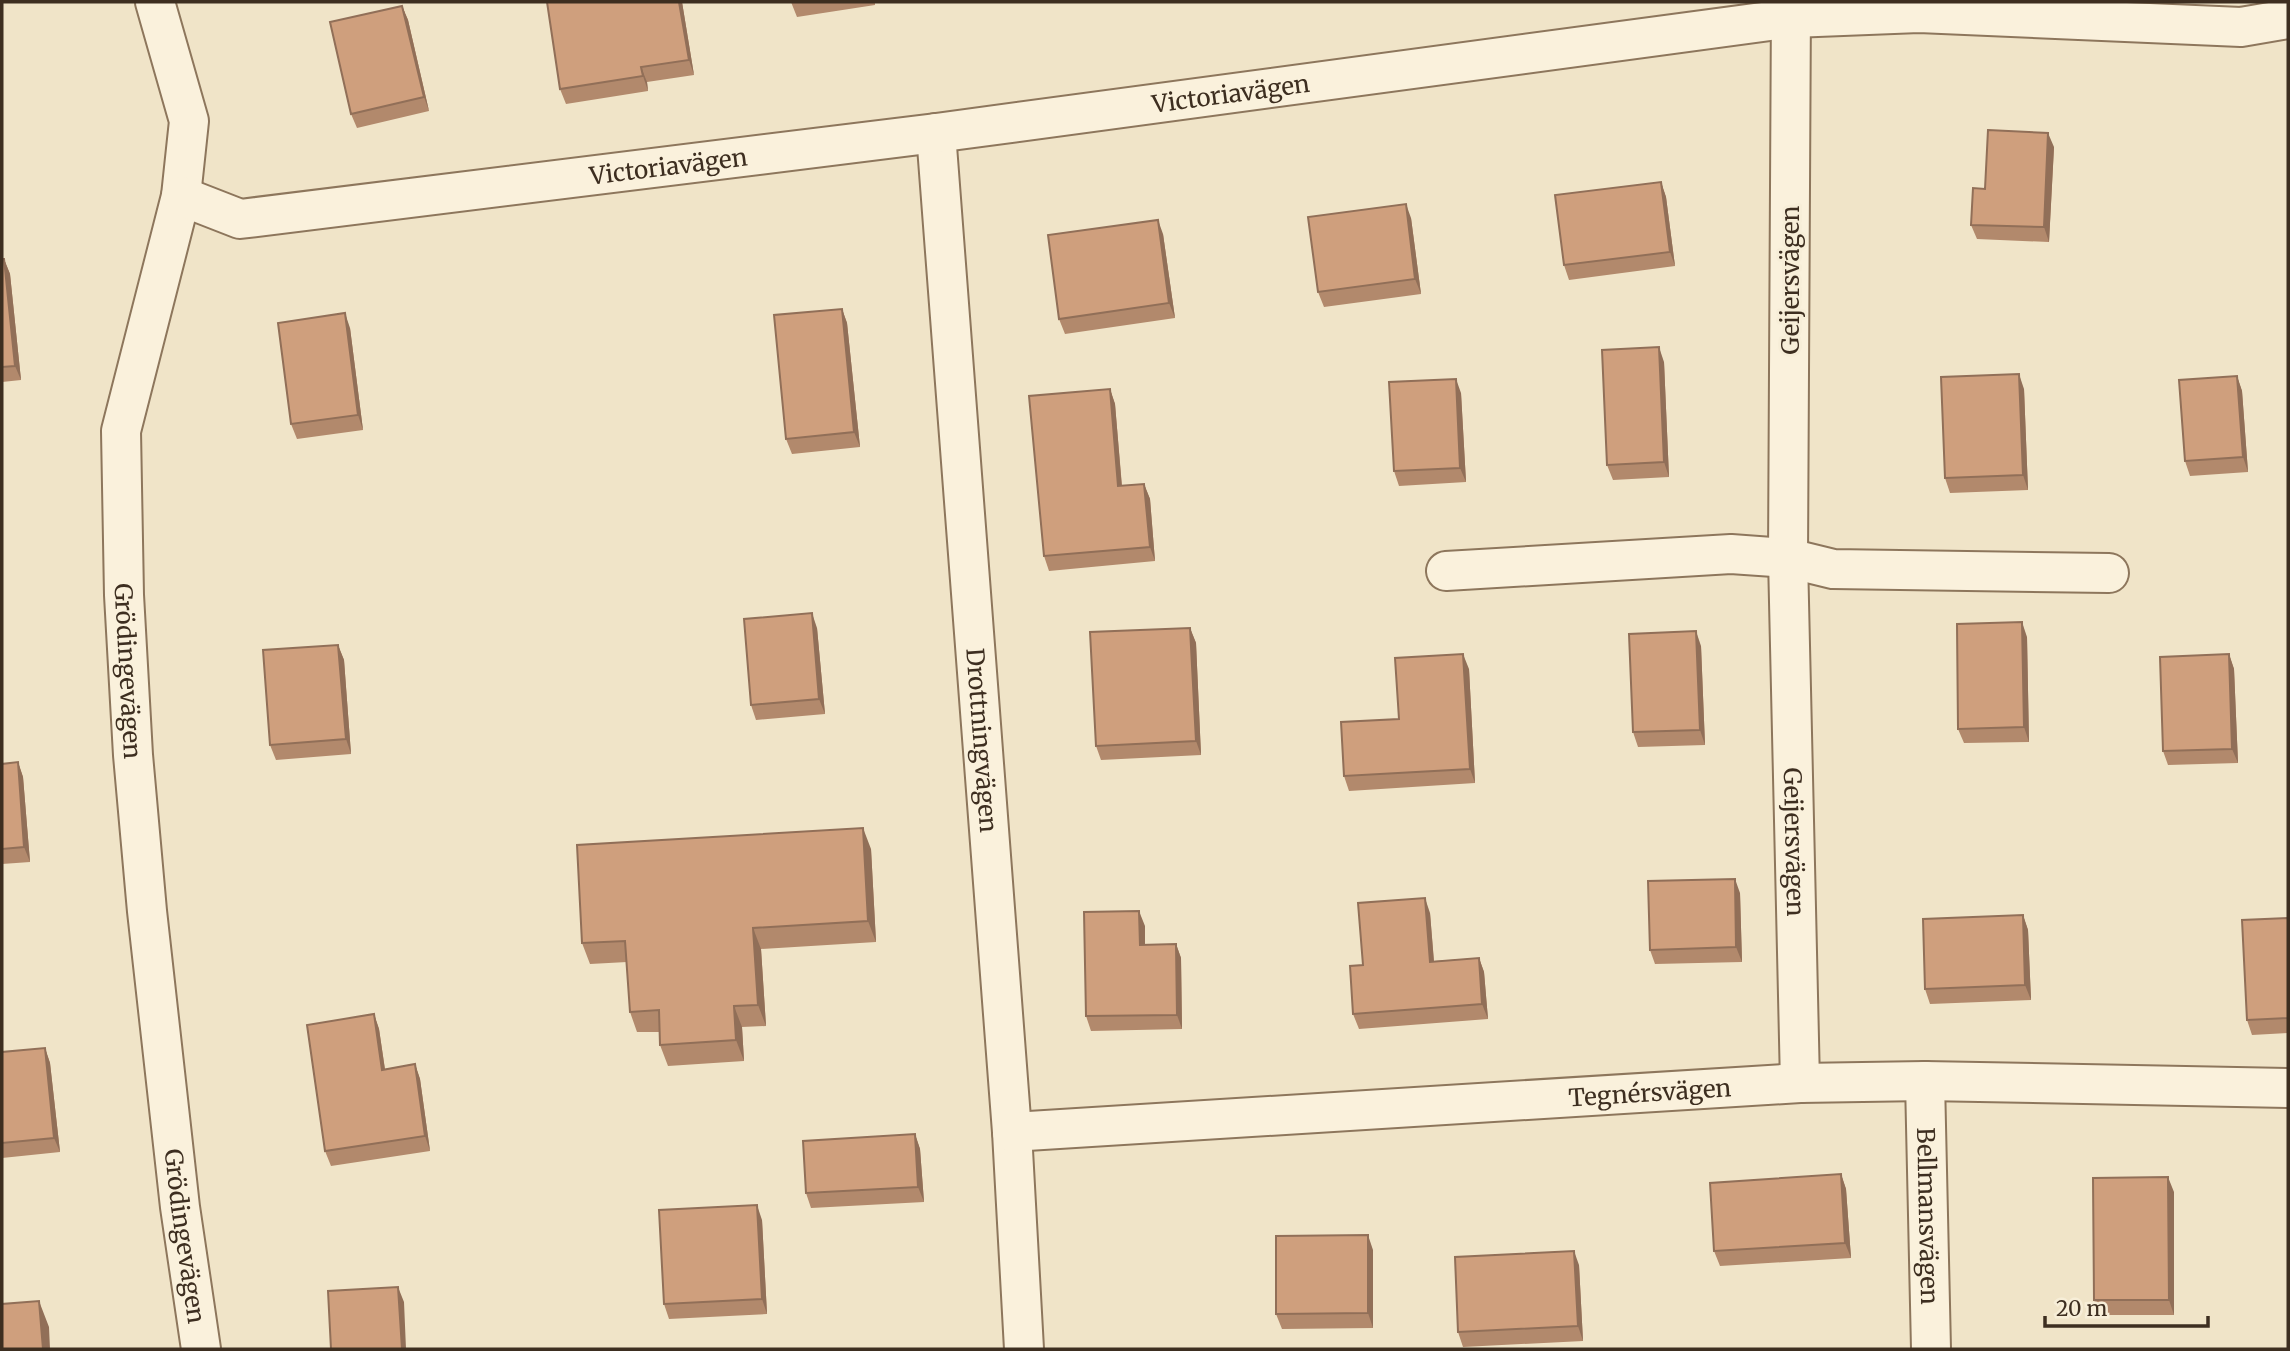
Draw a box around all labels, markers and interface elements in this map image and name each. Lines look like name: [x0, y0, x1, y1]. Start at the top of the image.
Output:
street label: Victoriavägen: [1149, 67, 1312, 119]
street label: Victoriavägen: [587, 141, 749, 191]
street label: Geijersvägen: [1775, 206, 1806, 354]
street label: Grödingevägen: [108, 583, 149, 760]
street label: Drottningvägen: [960, 647, 1005, 834]
street label: Geijersvägen: [1777, 767, 1812, 917]
street label: Tegnérsvägen: [1567, 1072, 1732, 1113]
street label: Bellmansvägen: [1911, 1127, 1946, 1305]
street label: Grödingevägen: [158, 1147, 213, 1326]
scale bar: [2045, 1284, 2208, 1328]
text: 20 m: [2056, 1295, 2108, 1322]

